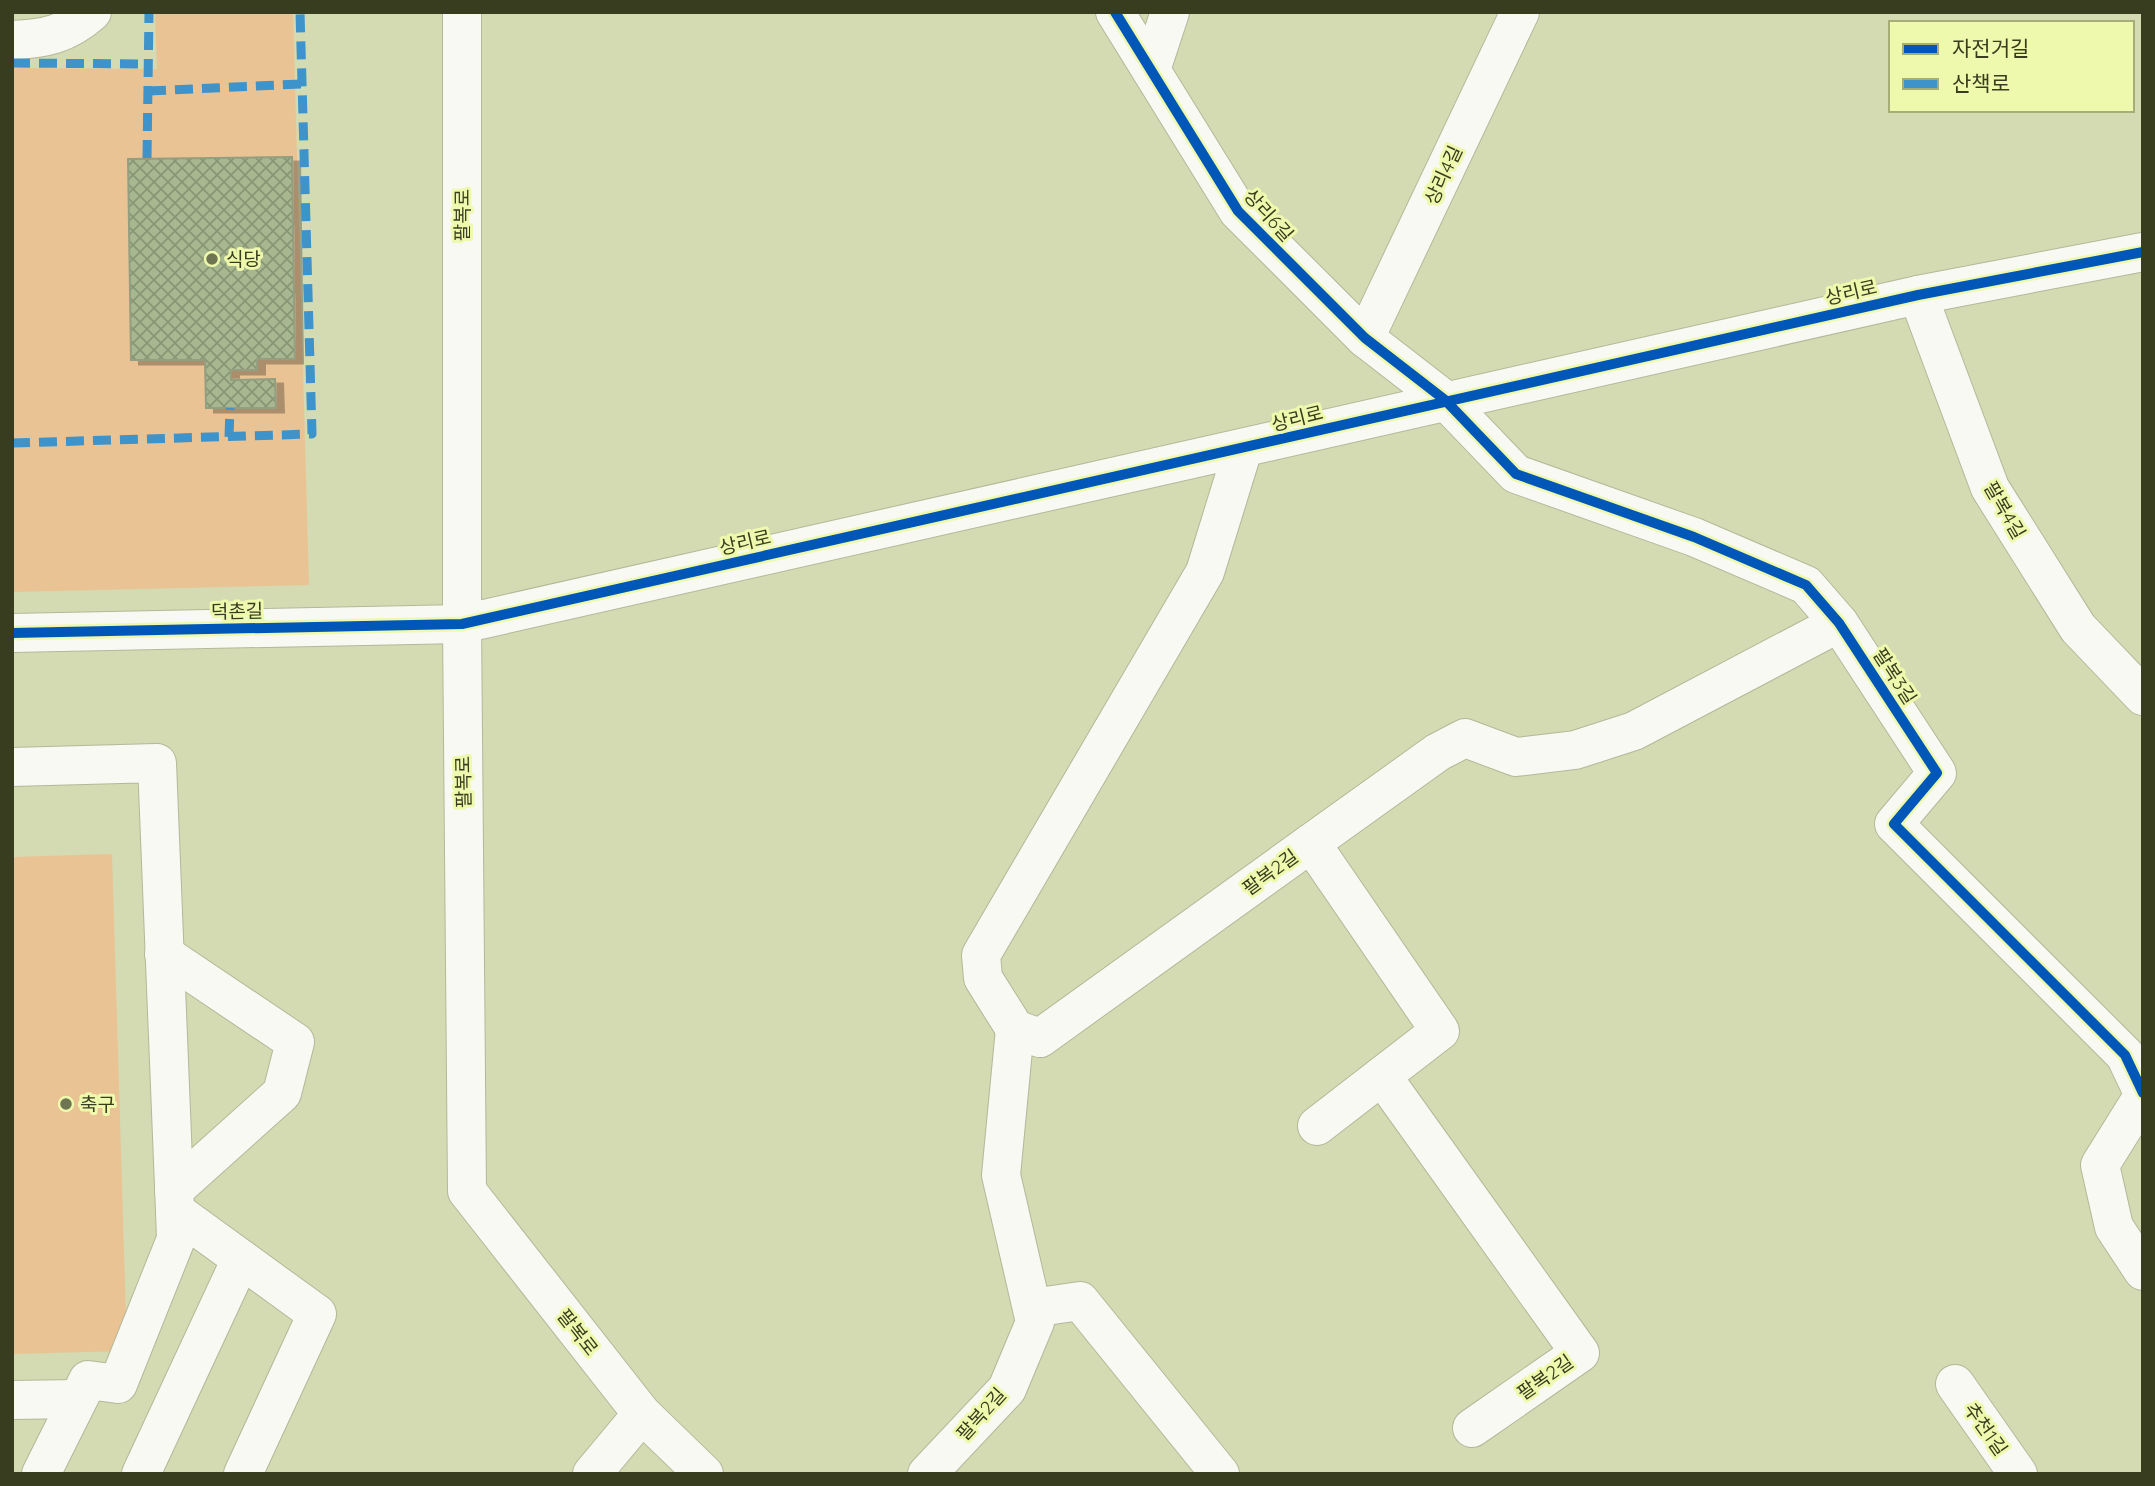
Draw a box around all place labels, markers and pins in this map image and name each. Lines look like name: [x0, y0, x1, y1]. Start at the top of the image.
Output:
place label: 식당: [226, 247, 261, 271]
marker: 식당: [204, 251, 220, 267]
place label: 축구: [80, 1092, 115, 1116]
marker: 축구: [58, 1096, 74, 1112]

